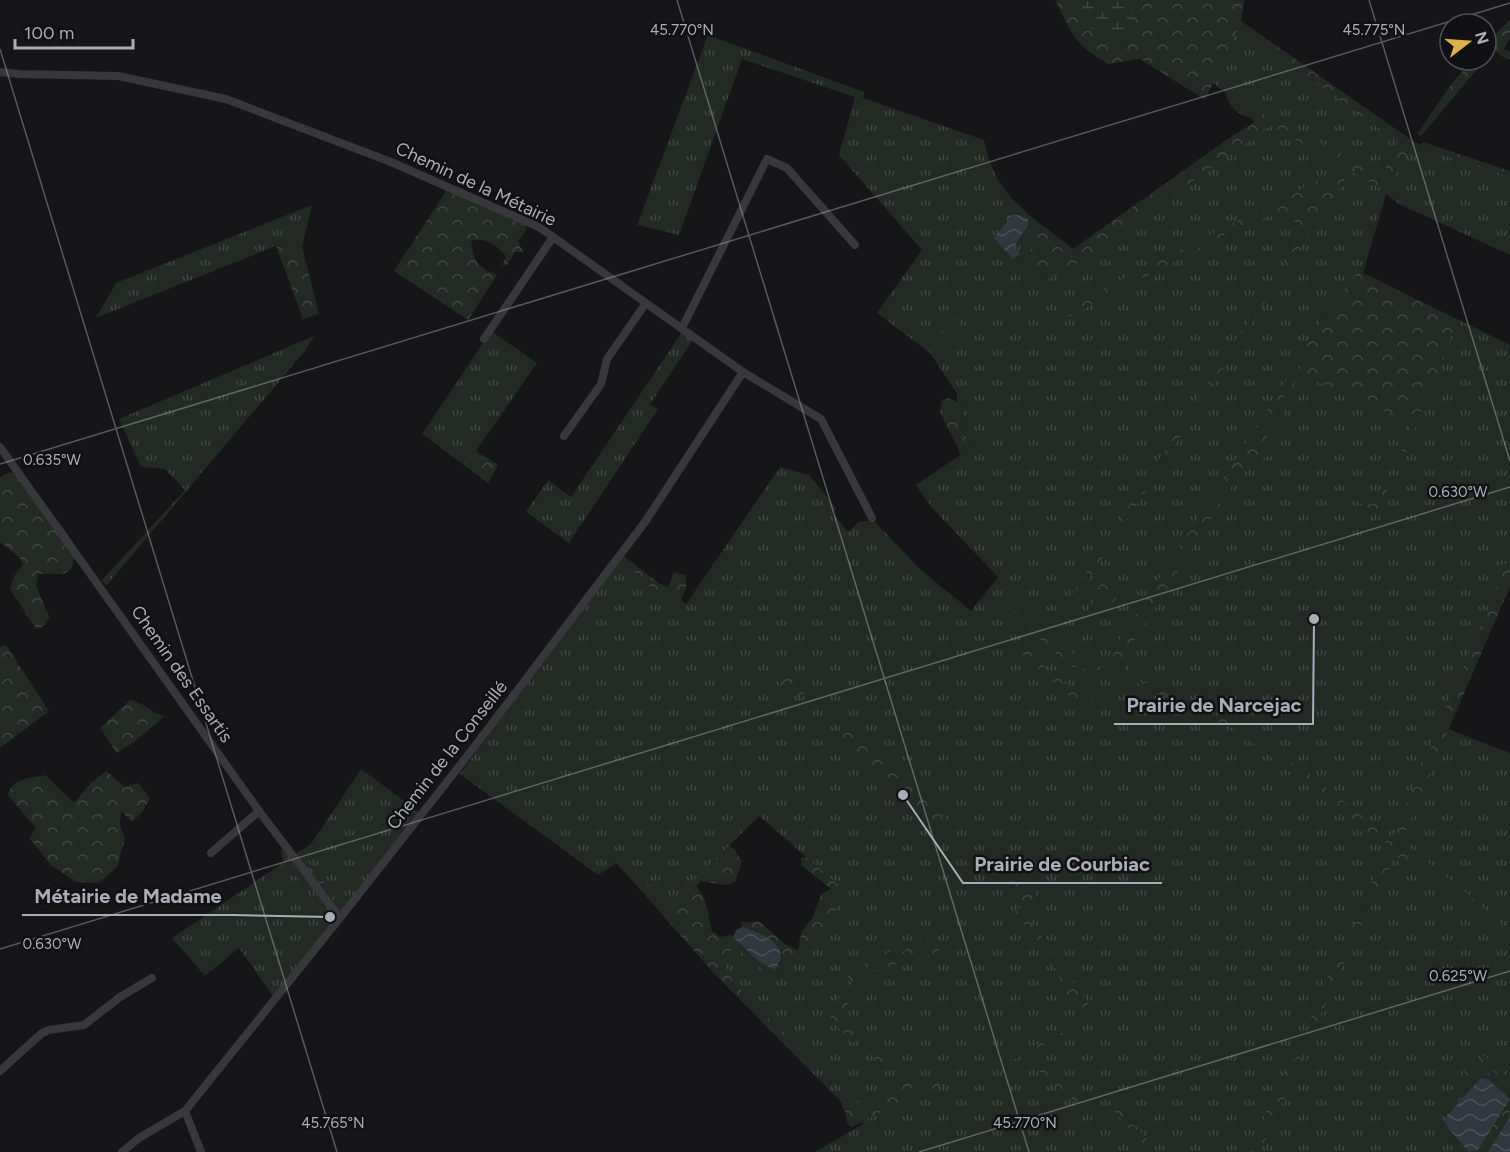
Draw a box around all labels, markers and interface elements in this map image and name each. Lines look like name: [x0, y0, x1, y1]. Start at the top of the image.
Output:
scale bar: [15, 12, 134, 50]
north arrow: [1438, 12, 1498, 72]
text: 45.770°N: [650, 21, 714, 39]
text: 45.775°N: [1343, 21, 1405, 39]
text: 100 m: [24, 22, 74, 44]
text: N: [1471, 29, 1493, 46]
street label: Chemin de la Métairie: [392, 137, 560, 231]
text: 0.635°W: [23, 451, 82, 469]
text: 0.630°W: [1429, 483, 1488, 501]
street label: Chemin des Essartis: [126, 601, 238, 747]
street label: Chemin de la Conseillé: [382, 676, 512, 834]
callout: Prairie de Narcejac: [1114, 686, 1313, 724]
text: Prairie de Narcejac: [1127, 693, 1302, 717]
callout: Prairie de Courbiac: [963, 845, 1162, 883]
text: Prairie de Courbiac: [974, 852, 1150, 876]
callout: Métairie de Madame: [22, 877, 234, 915]
text: Métairie de Madame: [34, 884, 222, 908]
text: 0.630°W: [23, 935, 82, 953]
text: 0.625°W: [1429, 967, 1488, 985]
text: 45.765°N: [301, 1114, 365, 1132]
text: 45.770°N: [993, 1114, 1057, 1132]

